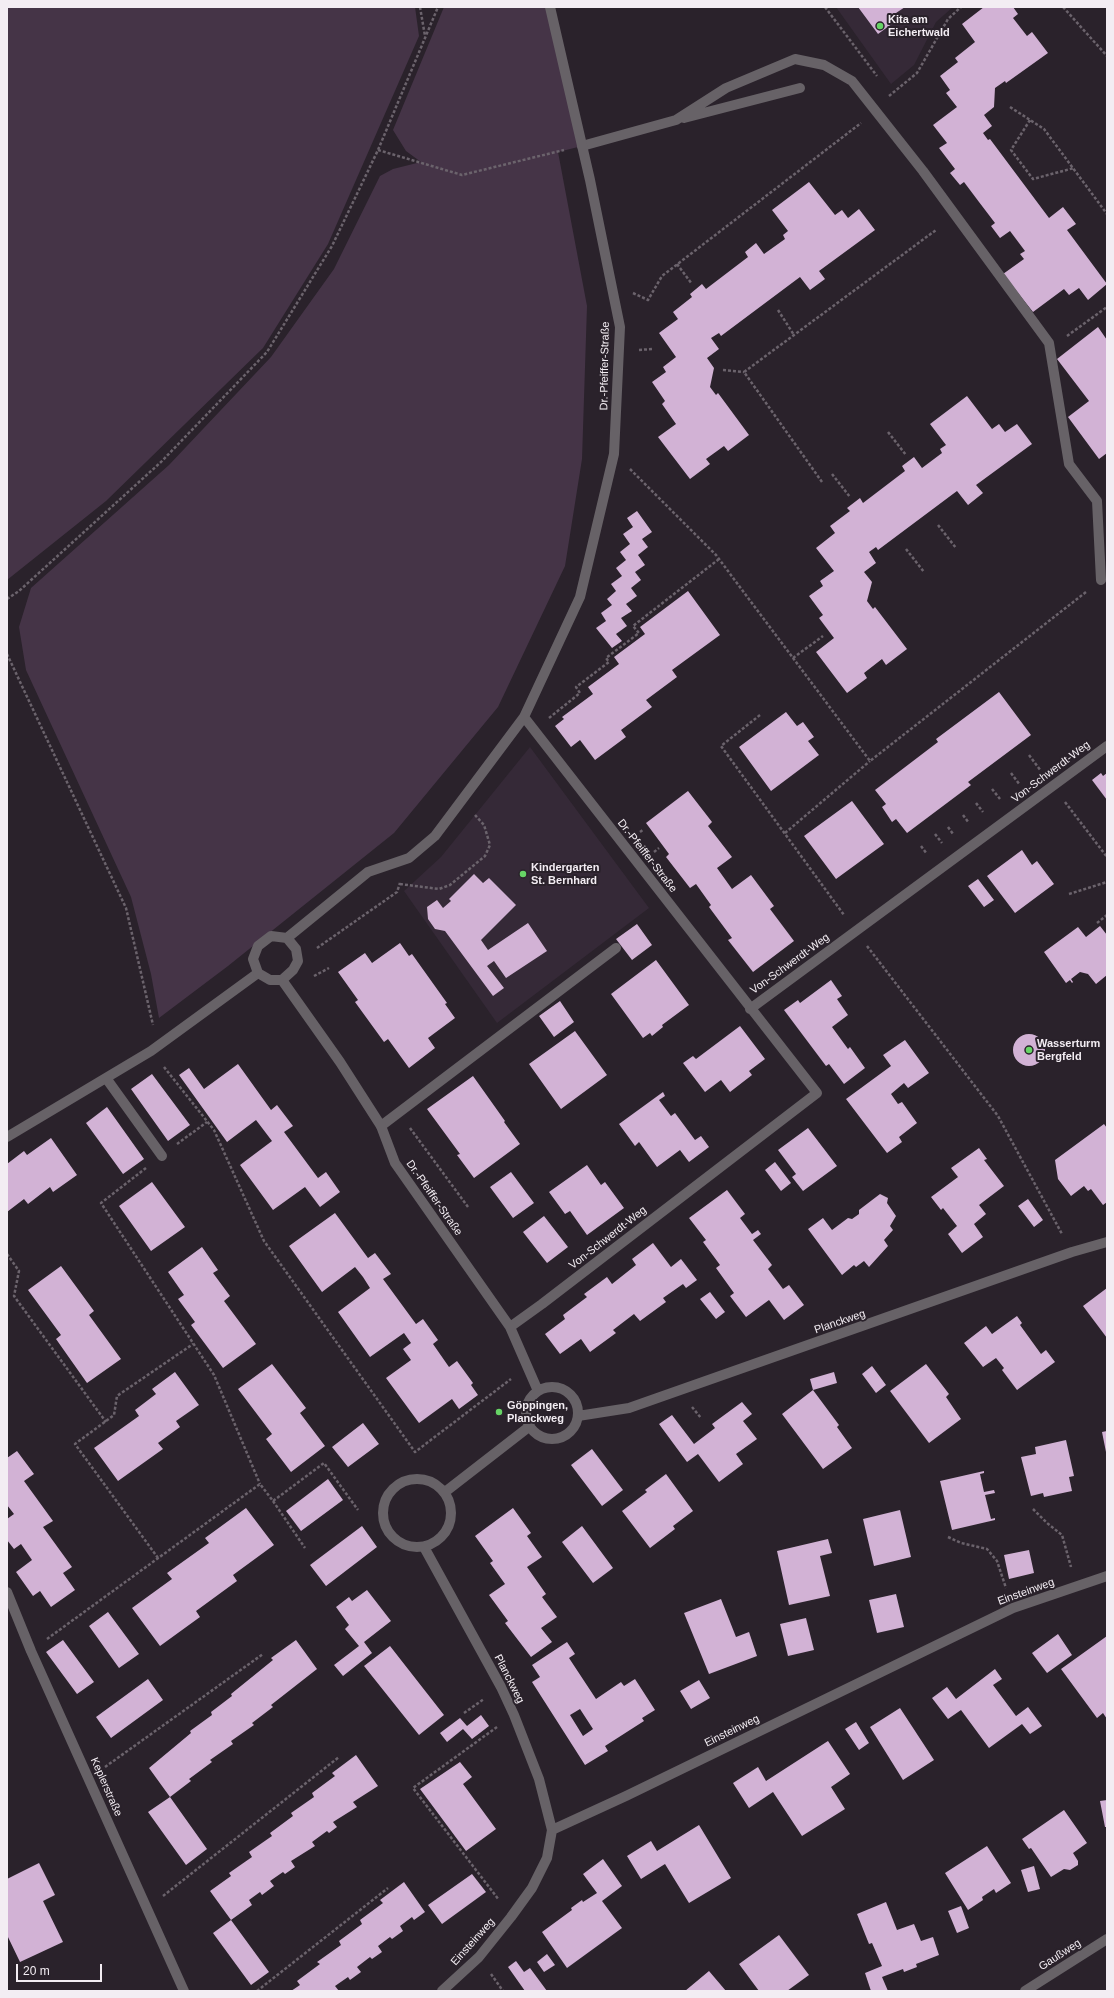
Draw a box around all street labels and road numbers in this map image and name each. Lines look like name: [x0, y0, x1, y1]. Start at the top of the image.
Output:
street label: Dr.-Pfeiffer-Straße: [598, 321, 612, 411]
street label: Von-Schwerdt-Weg: [1009, 738, 1093, 806]
street label: Dr.-Pfeiffer-Straße: [614, 817, 680, 895]
street label: Von-Schwerdt-Weg: [748, 931, 832, 997]
street label: Dr.-Pfeiffer-Straße: [403, 1158, 465, 1238]
street label: Von-Schwerdt-Weg: [567, 1204, 649, 1272]
street label: Planckweg: [813, 1307, 867, 1337]
street label: Einsteinweg: [996, 1576, 1056, 1608]
street label: Planckweg: [491, 1652, 527, 1706]
street label: Einsteinweg: [702, 1712, 762, 1750]
street label: Keplerstraße: [87, 1756, 125, 1818]
street label: Einsteinweg: [448, 1916, 498, 1968]
street label: Gaußweg: [1036, 1936, 1084, 1974]

